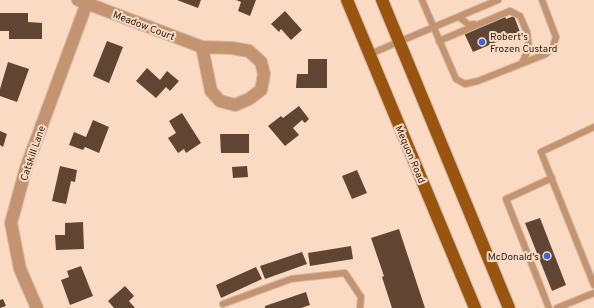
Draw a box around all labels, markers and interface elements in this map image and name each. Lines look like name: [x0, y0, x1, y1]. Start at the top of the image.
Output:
street label: Meadow Court: [111, 9, 176, 44]
place label: Robert's Frozen Custard: [490, 31, 557, 56]
marker: Robert's Frozen Custard: [477, 37, 487, 47]
street label: Catskill Lane: [18, 124, 49, 183]
street label: Mequon Road: [392, 124, 428, 185]
place label: McDonald's: [488, 251, 539, 264]
marker: McDonald's: [542, 251, 552, 261]

